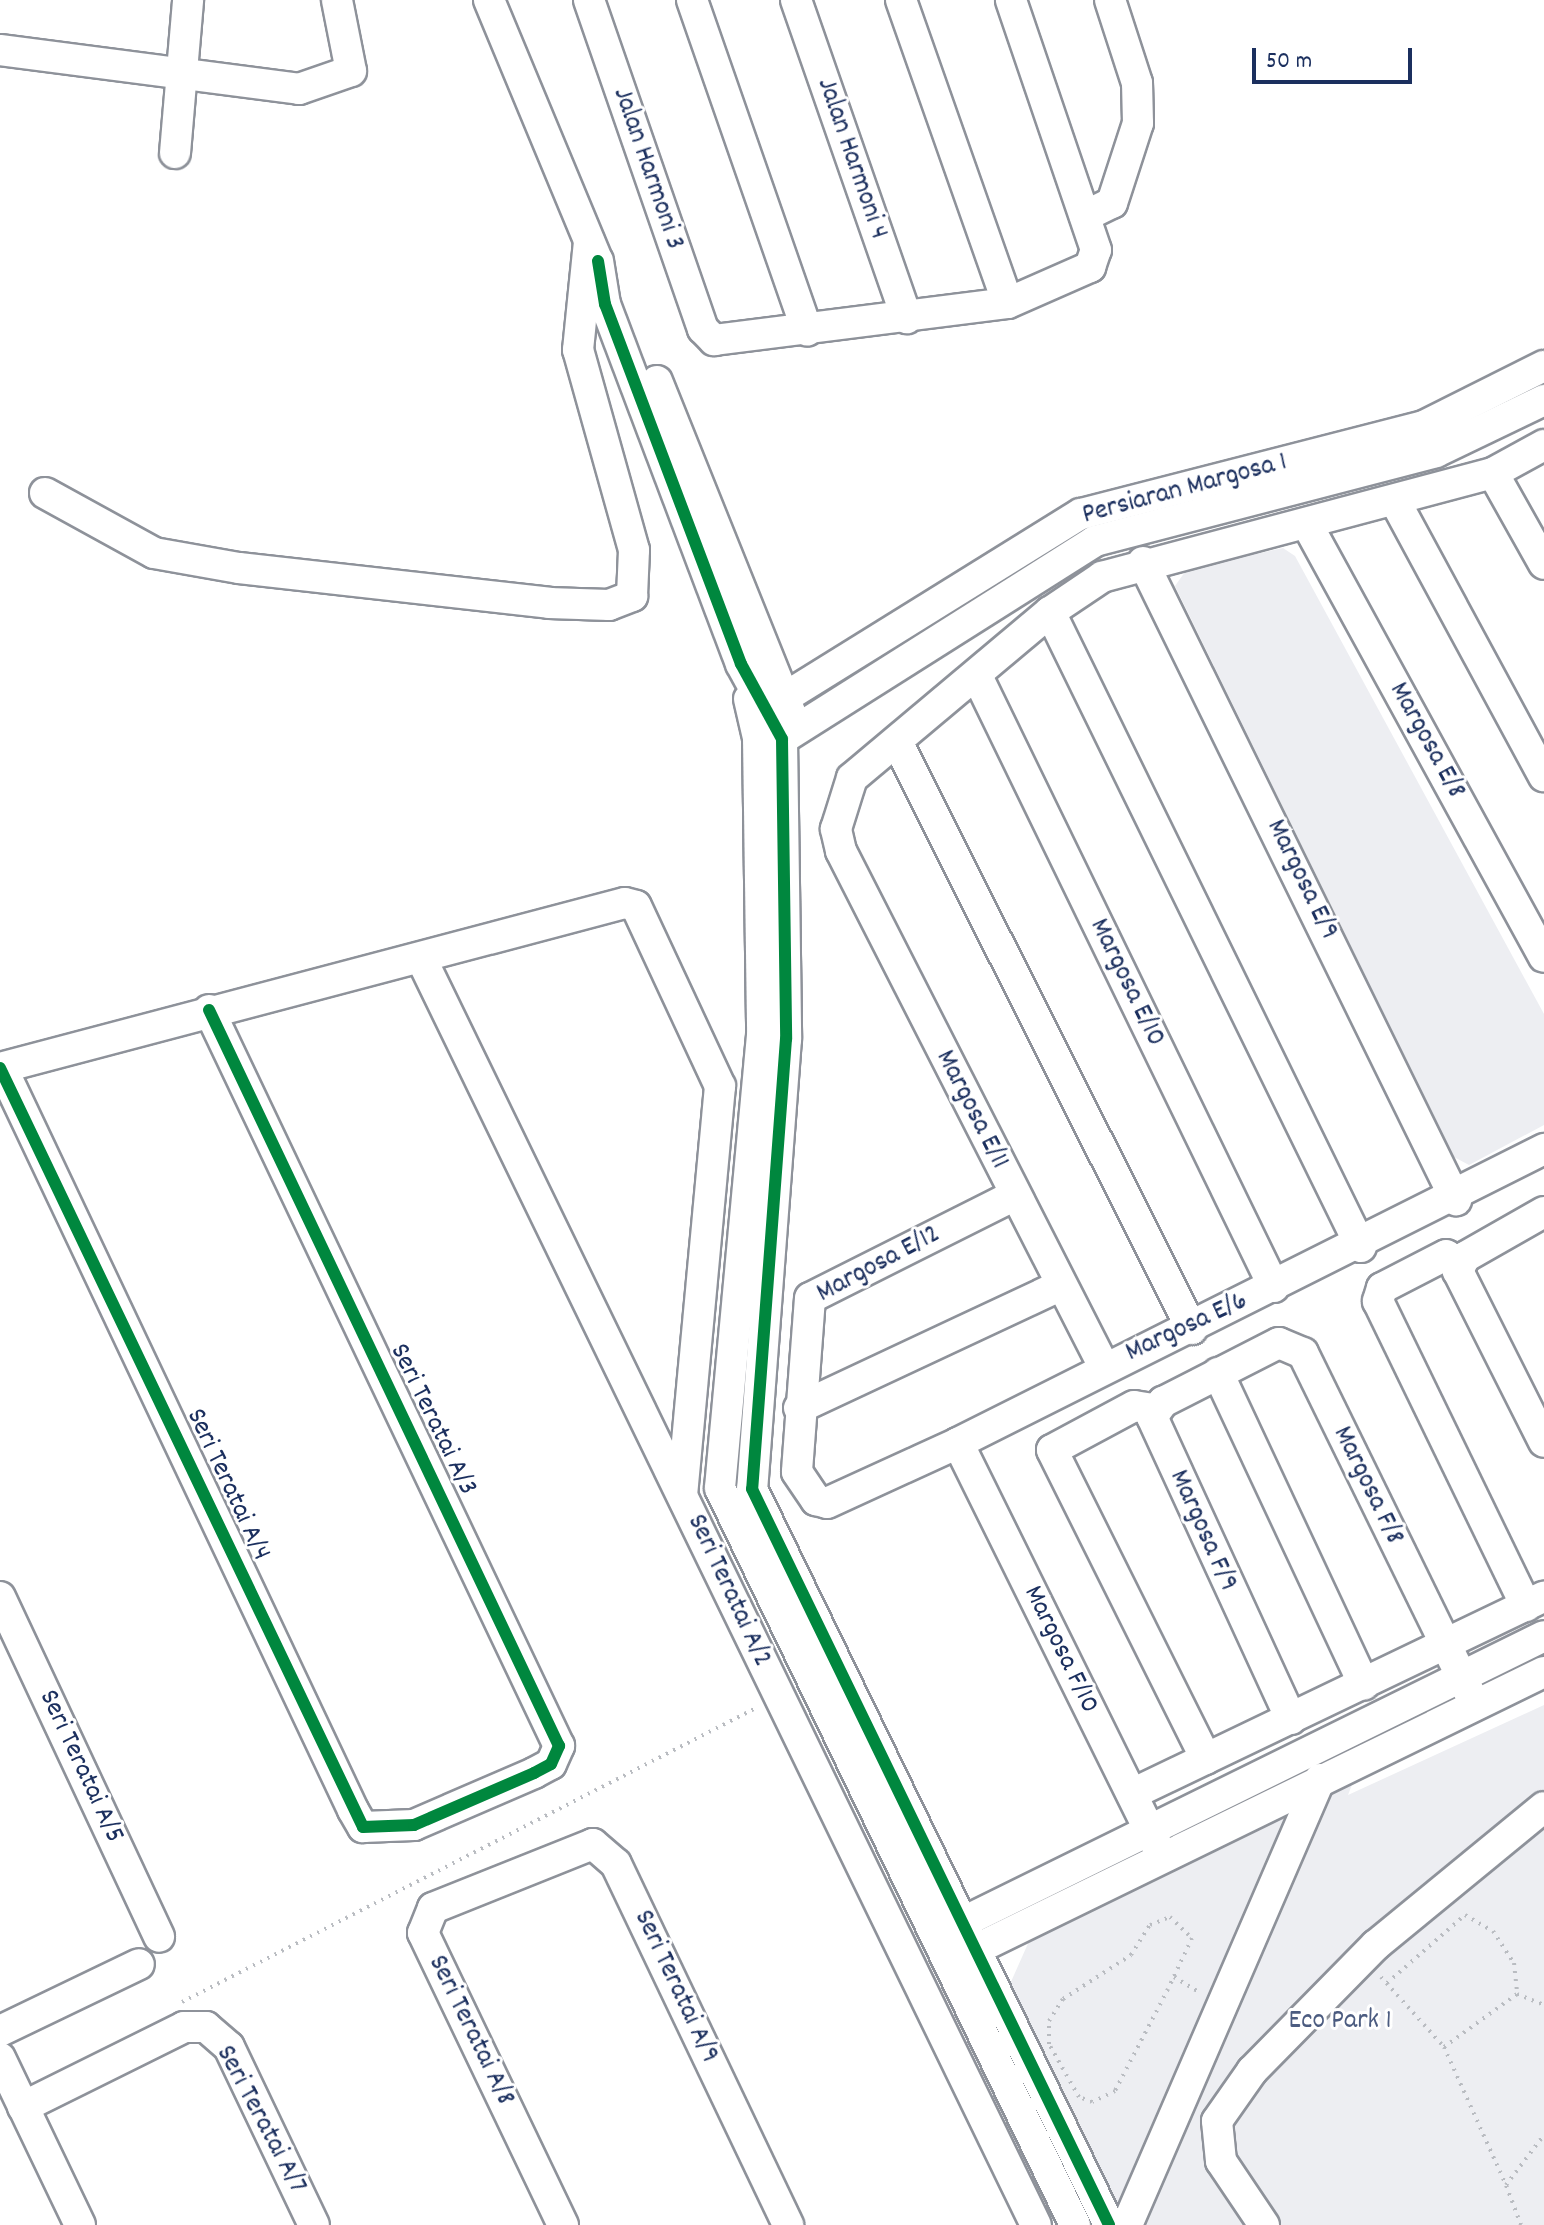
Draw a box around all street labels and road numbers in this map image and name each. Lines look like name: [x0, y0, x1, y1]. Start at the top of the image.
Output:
street label: Jalan Harmoni 4: [808, 74, 894, 244]
street label: Jalan Harmoni 3: [604, 84, 690, 254]
street label: Persiaran Margosa 1: [1079, 447, 1291, 533]
street label: Margosa E/8: [1380, 677, 1472, 805]
street label: Margosa E/9: [1258, 814, 1344, 946]
street label: Margosa E/10: [1081, 914, 1171, 1052]
street label: Margosa E/11: [927, 1045, 1015, 1175]
street label: Margosa E/12: [811, 1218, 947, 1312]
street label: Margosa E/6: [1121, 1285, 1253, 1371]
street label: Seri Teratai A/3: [381, 1339, 483, 1501]
street label: Seri Teratai A/4: [177, 1404, 277, 1566]
street label: Margosa F/8: [1324, 1421, 1410, 1551]
street label: Margosa F/9: [1160, 1465, 1244, 1597]
street label: Seri Teratai A/2: [678, 1510, 778, 1672]
street label: Margosa F/10: [1015, 1581, 1105, 1719]
street label: Seri Teratai A/5: [30, 1685, 130, 1849]
street label: Seri Teratai A/9: [625, 1905, 725, 2069]
street label: Seri Teratai A/8: [419, 1950, 521, 2112]
street label: Seri Teratai A/7: [207, 2040, 313, 2200]

